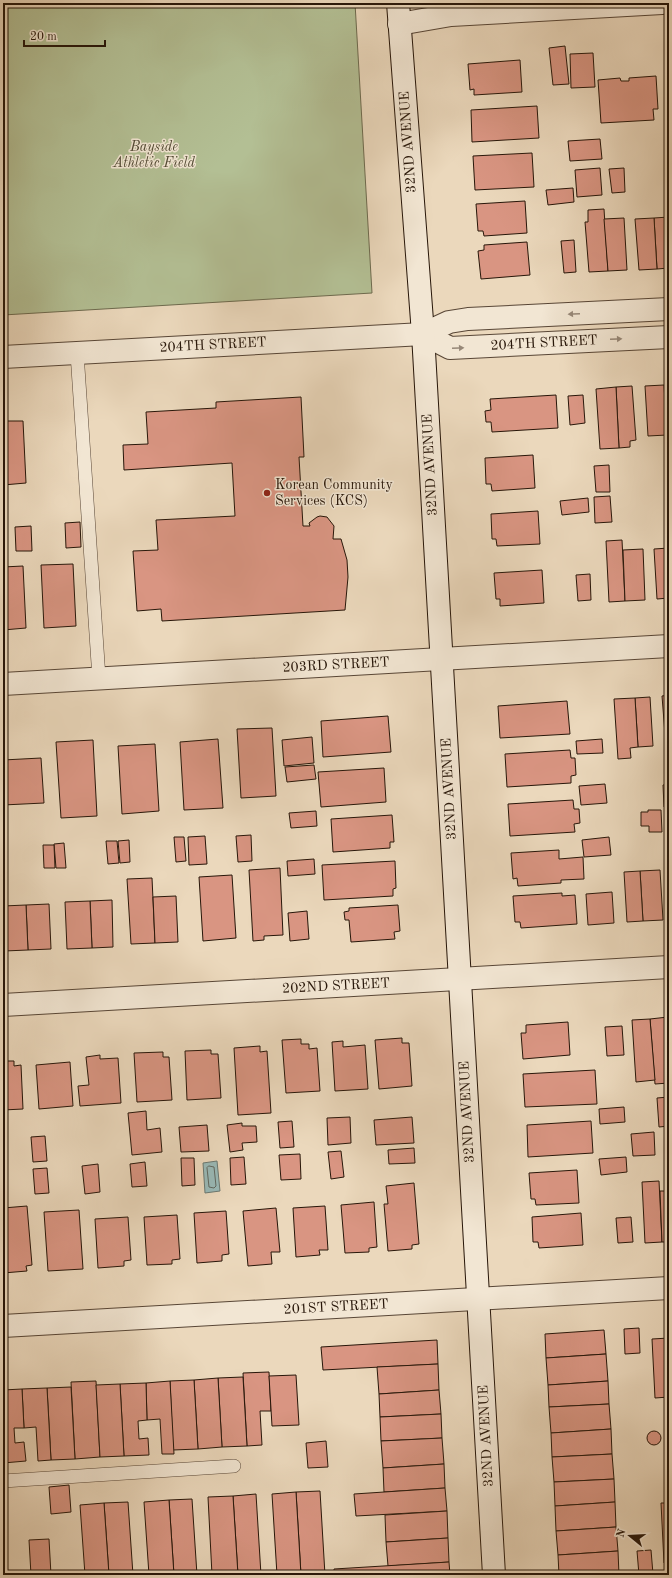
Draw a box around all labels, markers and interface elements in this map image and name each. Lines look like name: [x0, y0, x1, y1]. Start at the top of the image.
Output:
scale bar: [24, 22, 105, 48]
text: 20 m: [30, 31, 57, 43]
street label: 32ND AVENUE: [397, 91, 419, 193]
park label: Bayside Athletic Field: [112, 140, 196, 170]
one-way arrow: [568, 311, 580, 318]
street label: 204TH STREET: [490, 333, 598, 353]
street label: 204TH STREET: [159, 335, 267, 355]
one-way arrow: [610, 336, 622, 343]
one-way arrow: [452, 344, 464, 351]
street label: 32ND AVENUE: [420, 414, 440, 516]
place label: Korean Community Services (KCS): [275, 478, 393, 508]
marker: Korean Community Services (KCS): [262, 488, 272, 498]
street label: 203RD STREET: [282, 655, 390, 675]
street label: 32ND AVENUE: [439, 738, 459, 840]
street label: 202ND STREET: [282, 976, 390, 996]
street label: 32ND AVENUE: [457, 1061, 477, 1163]
street label: 201ST STREET: [283, 1297, 389, 1317]
street label: 32ND AVENUE: [476, 1385, 496, 1487]
north arrow: [610, 1516, 650, 1556]
text: N: [615, 1527, 629, 1539]

